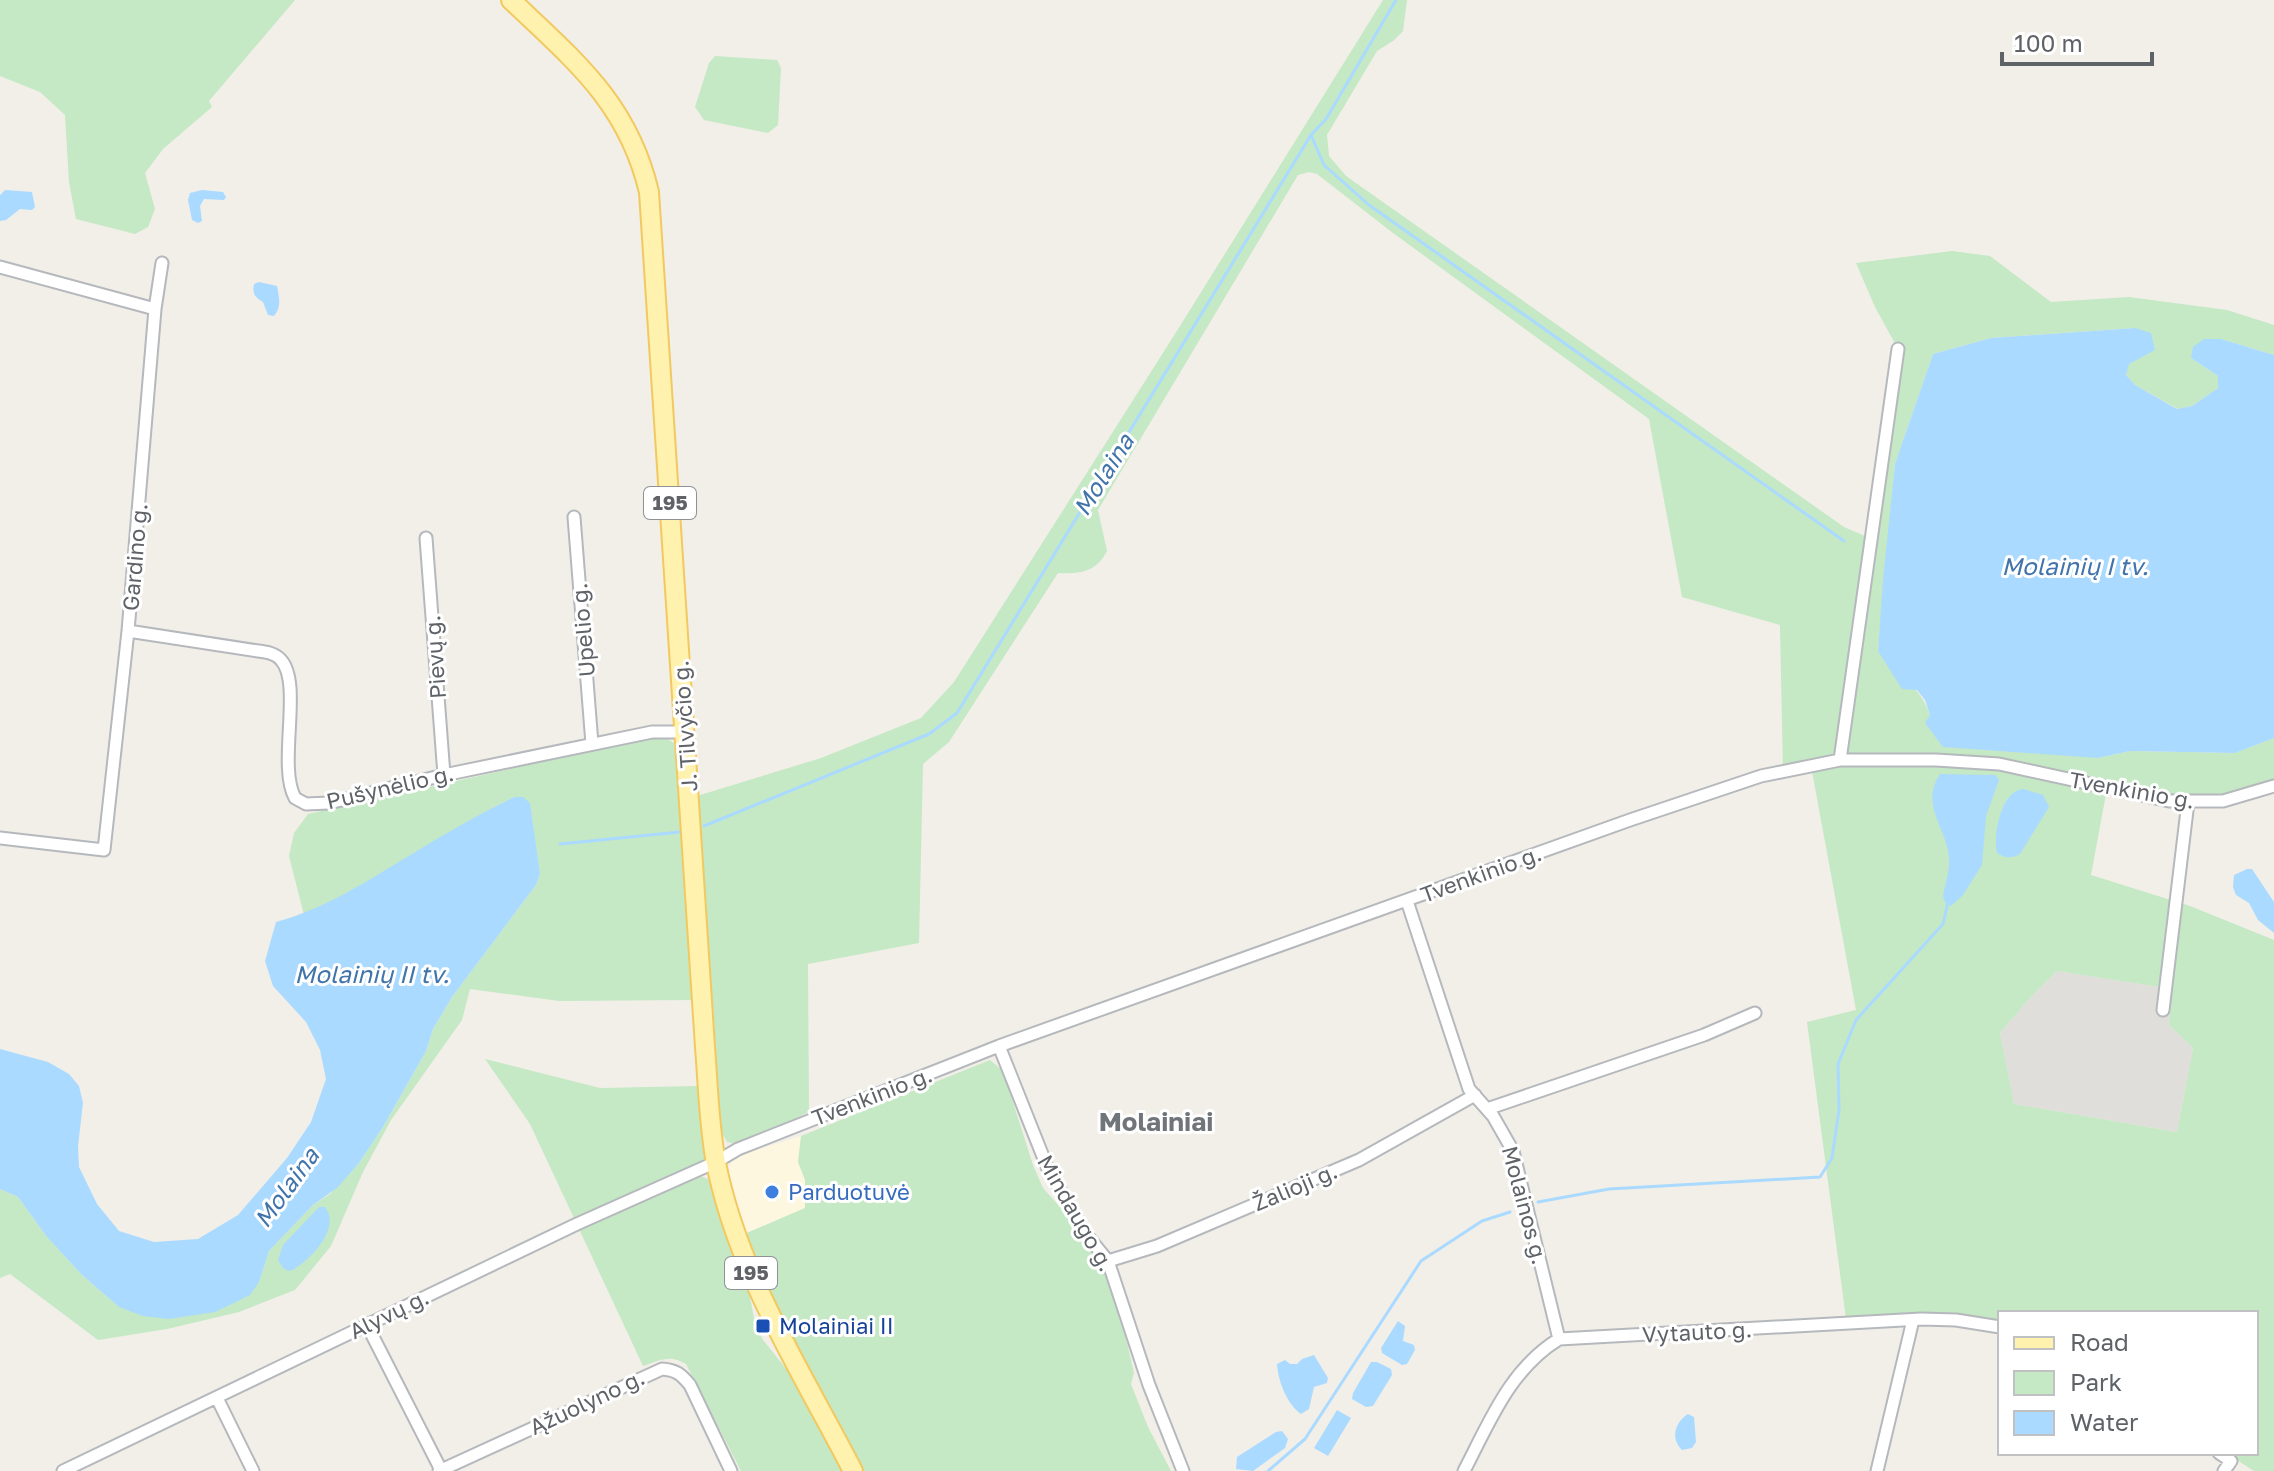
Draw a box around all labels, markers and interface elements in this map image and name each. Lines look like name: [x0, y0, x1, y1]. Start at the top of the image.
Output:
scale bar: [2002, 16, 2152, 66]
text: 100 m: [2014, 28, 2083, 57]
water label: Molaina: [1066, 427, 1140, 520]
road number: 195: [644, 487, 696, 519]
street label: Gardino g.: [116, 502, 153, 612]
water label: Molainių I tv.: [2001, 551, 2149, 581]
street label: Upelio g.: [565, 582, 600, 678]
street label: Pievų g.: [418, 614, 451, 700]
street label: J. Tilvyčio g.: [666, 660, 703, 793]
street label: Pušynėlio g.: [324, 759, 456, 814]
street label: Tvenkinio g.: [2067, 765, 2197, 814]
street label: Tvenkinio g.: [1417, 839, 1545, 908]
water label: Molainių II tv.: [295, 959, 449, 989]
street label: Tvenkinio g.: [808, 1060, 936, 1131]
district label: Molainiai: [1099, 1106, 1213, 1137]
water label: Molaina: [247, 1141, 325, 1232]
street label: Molainos g.: [1497, 1143, 1554, 1267]
street label: Mindaugo g.: [1032, 1150, 1121, 1276]
street label: Žalioji g.: [1248, 1157, 1341, 1216]
place label: Parduotuvė: [788, 1178, 910, 1205]
marker: Parduotuvė: [763, 1183, 781, 1201]
road number: 195: [725, 1257, 777, 1289]
street label: Alyvų g.: [345, 1283, 433, 1344]
legend: [1998, 1311, 2258, 1455]
place label: Molainiai II: [779, 1312, 894, 1339]
street label: Vytauto g.: [1641, 1315, 1753, 1348]
marker: Molainiai II: [754, 1317, 772, 1335]
text: Road: [2070, 1327, 2129, 1356]
street label: Ąžuolyno g.: [525, 1363, 649, 1440]
text: Park: [2070, 1367, 2122, 1396]
text: Water: [2070, 1407, 2138, 1436]

